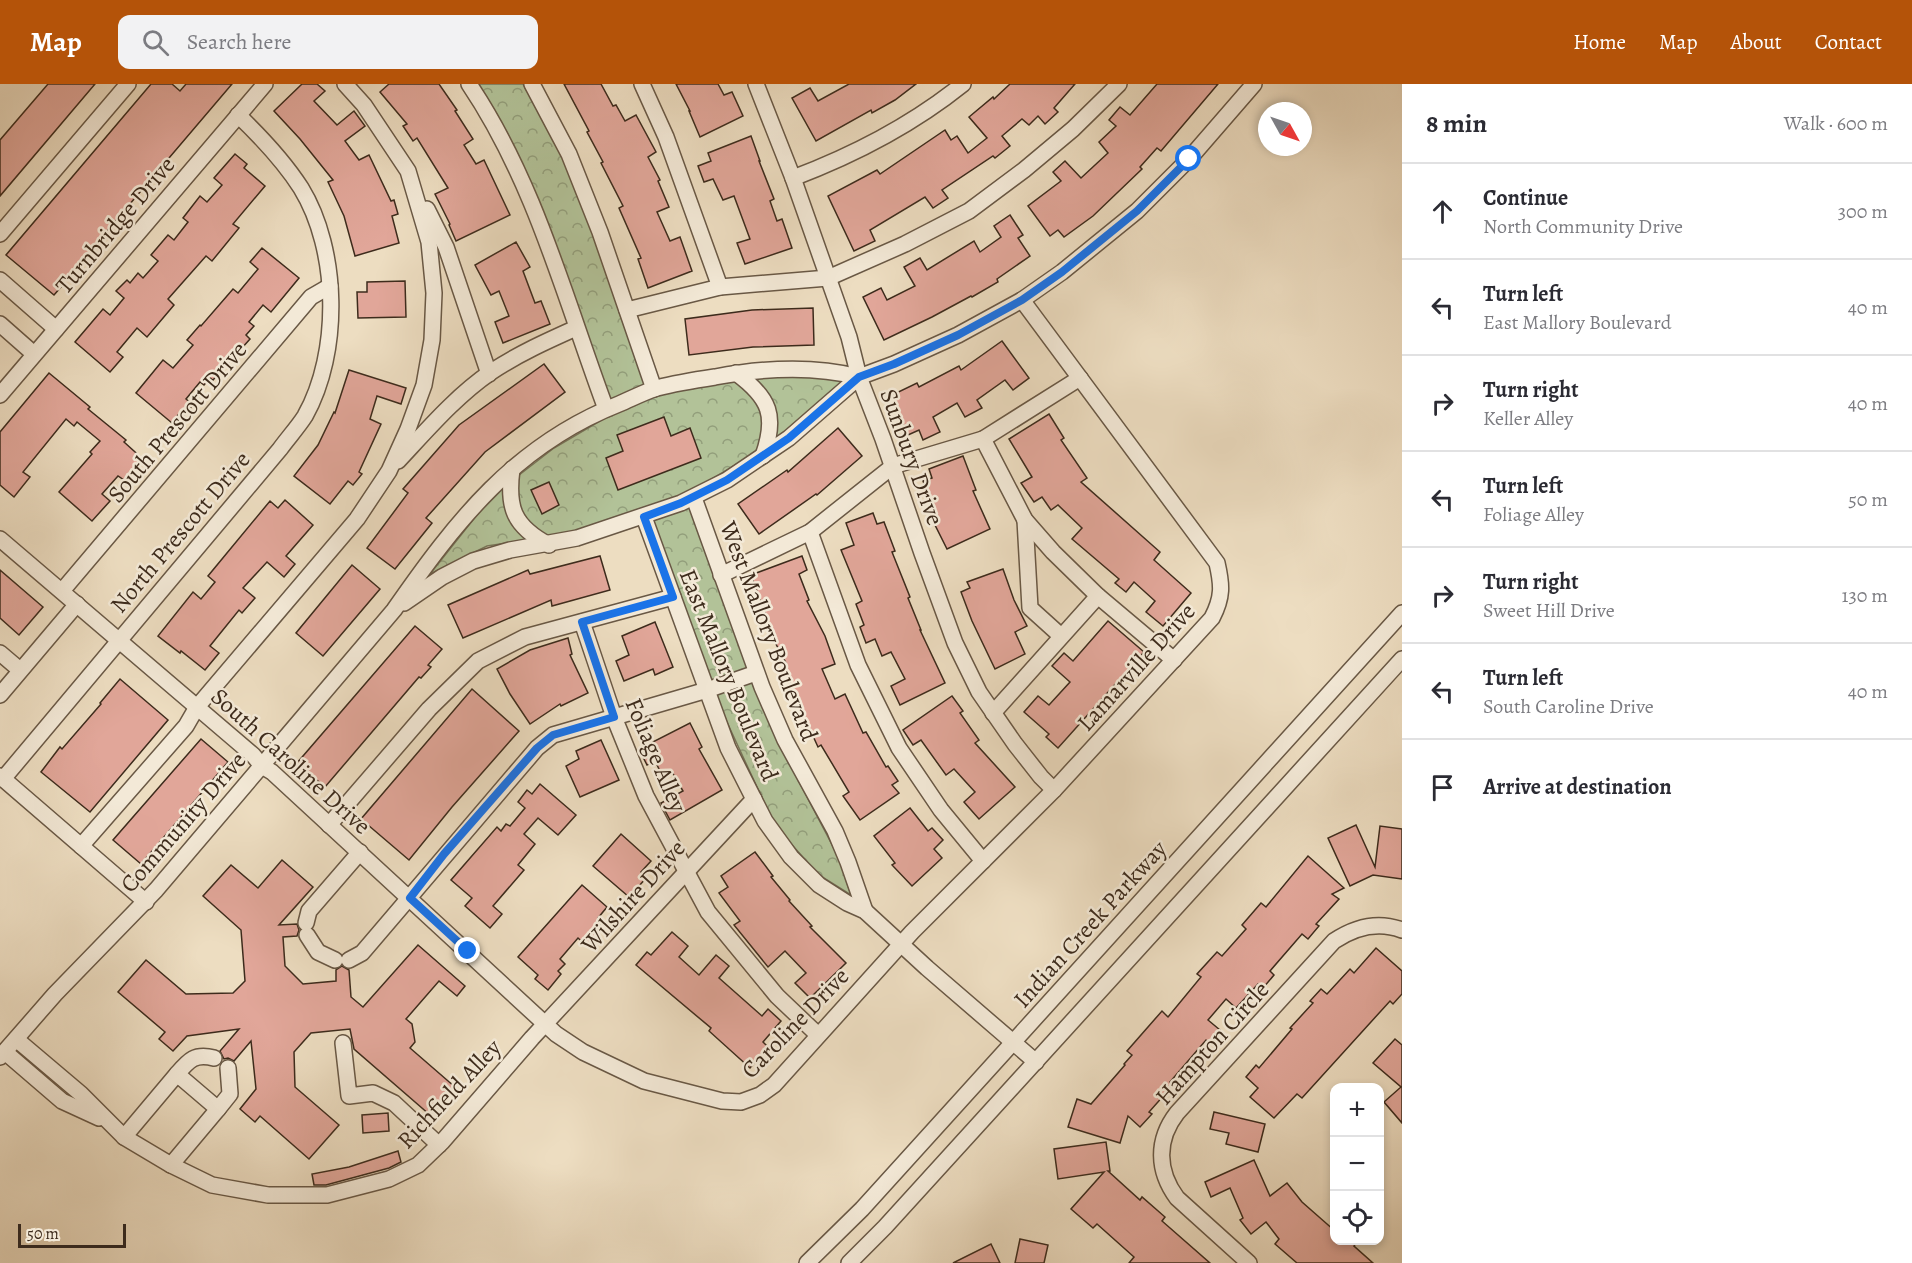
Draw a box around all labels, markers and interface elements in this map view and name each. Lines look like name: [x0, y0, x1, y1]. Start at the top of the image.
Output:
search box: [118, 15, 538, 69]
text: Map: [30, 23, 82, 61]
icon: search: [139, 26, 172, 59]
text: Search here: [187, 27, 291, 57]
text: Home: [1573, 28, 1626, 56]
text: Map: [1659, 28, 1697, 56]
text: About: [1730, 28, 1782, 56]
text: Contact: [1815, 28, 1882, 56]
north arrow: [1258, 102, 1312, 156]
text: 8 min: [1426, 106, 1487, 141]
text: Walk · 600 m: [1784, 110, 1888, 137]
route start: [1175, 145, 1201, 171]
street label: Turnbridge Drive: [48, 150, 182, 300]
text: Continue: [1483, 183, 1568, 213]
icon: ahead: [1426, 195, 1459, 228]
text: 300 m: [1838, 198, 1888, 225]
text: North Community Drive: [1483, 213, 1683, 240]
text: Turn left: [1483, 279, 1563, 309]
icon: left: [1426, 291, 1459, 324]
text: 40 m: [1848, 294, 1888, 321]
text: East Mallory Boulevard: [1483, 309, 1671, 336]
street label: South Prescott Drive: [100, 335, 254, 509]
text: Turn right: [1483, 375, 1579, 405]
street label: Sunbury Drive: [873, 384, 951, 530]
icon: right: [1426, 387, 1459, 420]
text: 40 m: [1848, 390, 1888, 417]
text: Keller Alley: [1483, 405, 1573, 432]
street label: North Prescott Drive: [103, 444, 257, 620]
text: Turn left: [1483, 471, 1563, 501]
icon: left: [1426, 483, 1459, 516]
text: 50 m: [1848, 486, 1888, 513]
text: Foliage Alley: [1483, 501, 1584, 528]
street label: West Mallory Boulevard: [712, 516, 826, 745]
street label: East Mallory Boulevard: [672, 564, 786, 786]
text: Turn right: [1483, 567, 1579, 597]
icon: right: [1426, 579, 1459, 612]
text: 130 m: [1842, 582, 1888, 609]
street label: Lamarville Drive: [1070, 596, 1202, 738]
text: Sweet Hill Drive: [1483, 597, 1615, 624]
text: Turn left: [1483, 663, 1563, 693]
icon: left: [1426, 675, 1459, 708]
text: 40 m: [1848, 678, 1888, 705]
street label: South Caroline Drive: [204, 681, 378, 841]
street label: Foliage Alley: [618, 693, 695, 817]
text: South Caroline Drive: [1483, 693, 1654, 720]
street label: Community Drive: [113, 745, 253, 899]
icon: arrive: [1426, 771, 1459, 804]
text: Arrive at destination: [1483, 772, 1672, 802]
street label: Wilshire Drive: [573, 833, 692, 960]
street label: Indian Creek Parkway: [1006, 833, 1174, 1015]
route end: [454, 937, 480, 963]
street label: Caroline Drive: [734, 961, 856, 1085]
street label: Hampton Circle: [1148, 974, 1276, 1112]
street label: Richfield Alley: [390, 1032, 508, 1156]
map controls: [1330, 1083, 1384, 1245]
button: +: [1330, 1083, 1384, 1137]
button: −: [1330, 1137, 1384, 1191]
button: locate: [1330, 1191, 1384, 1245]
scale bar: [18, 1221, 126, 1248]
text: 50 m: [27, 1223, 59, 1245]

